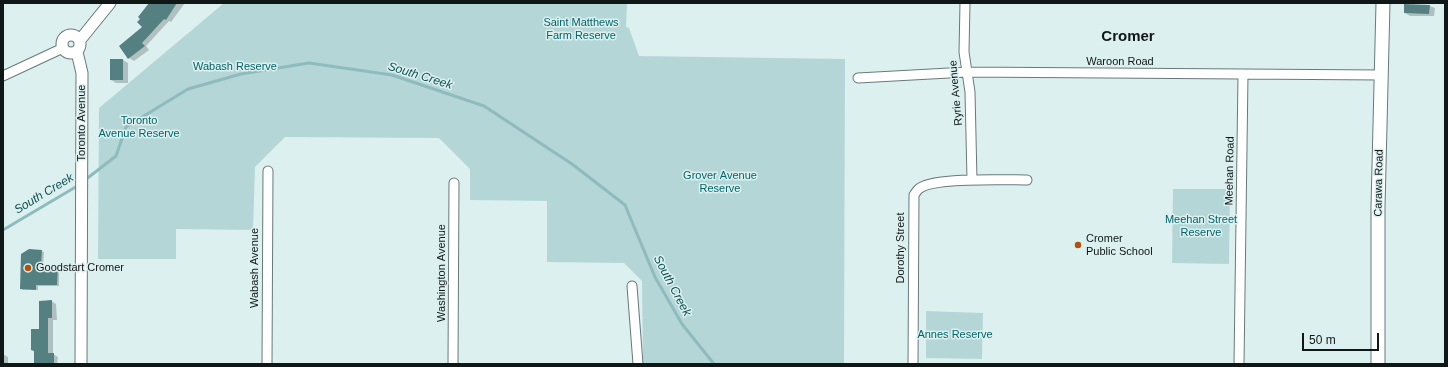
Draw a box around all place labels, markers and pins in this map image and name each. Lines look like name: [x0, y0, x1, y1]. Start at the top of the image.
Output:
place label: Cromer Public School: [1086, 232, 1153, 258]
marker: Cromer Public School: [1073, 240, 1083, 250]
place label: Goodstart Cromer: [36, 261, 124, 275]
marker: Goodstart Cromer: [23, 263, 33, 273]

